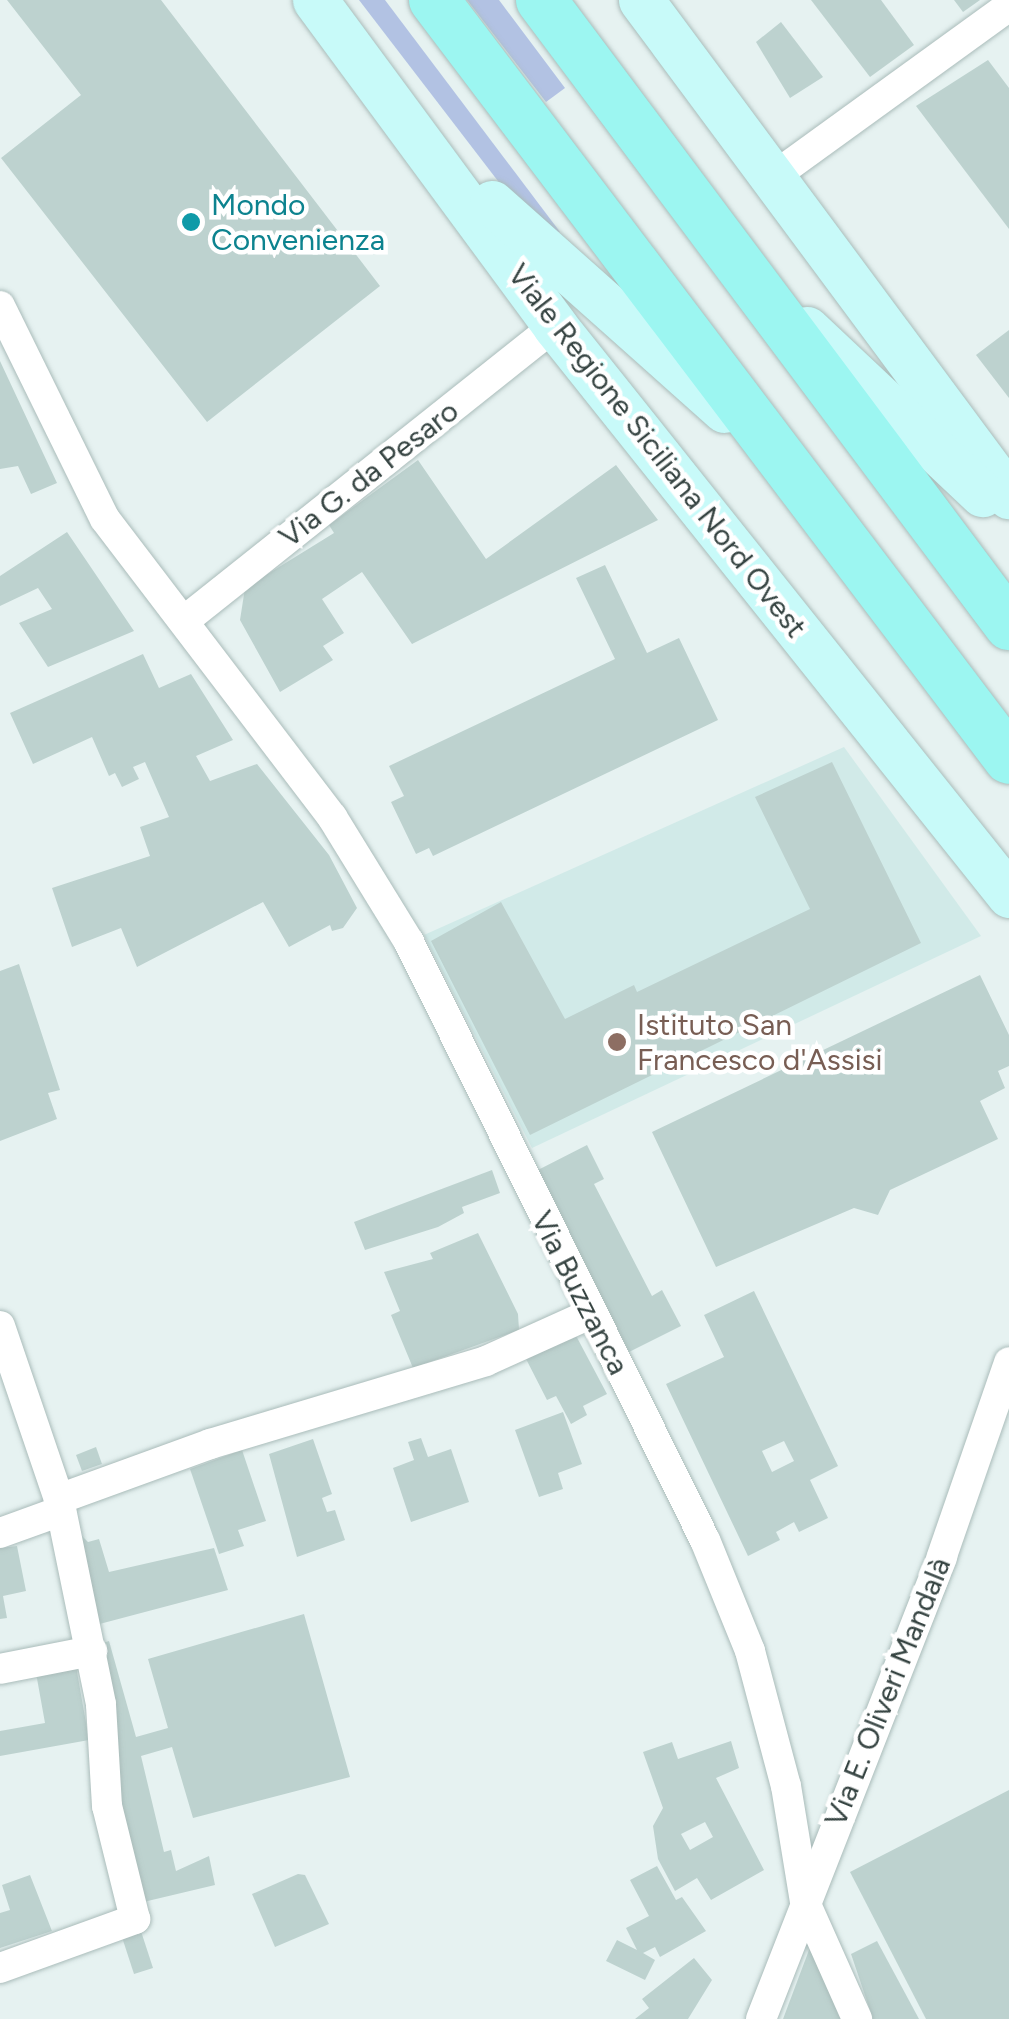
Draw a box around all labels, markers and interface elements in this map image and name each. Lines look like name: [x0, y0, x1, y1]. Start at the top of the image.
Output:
place label: Mondo Convenienza: [211, 187, 385, 258]
marker: Mondo Convenienza: [180, 211, 202, 233]
street label: Viale Regione Siciliana Nord Ovest: [500, 257, 814, 645]
street label: Via G. da Pesaro: [272, 393, 466, 555]
place label: Istituto San Francesco d'Assisi: [637, 1007, 883, 1078]
marker: Istituto San Francesco d'Assisi: [606, 1031, 628, 1053]
street label: Via Buzzanca: [523, 1205, 637, 1381]
street label: Via E. Oliveri Mandalà: [818, 1552, 958, 1832]

